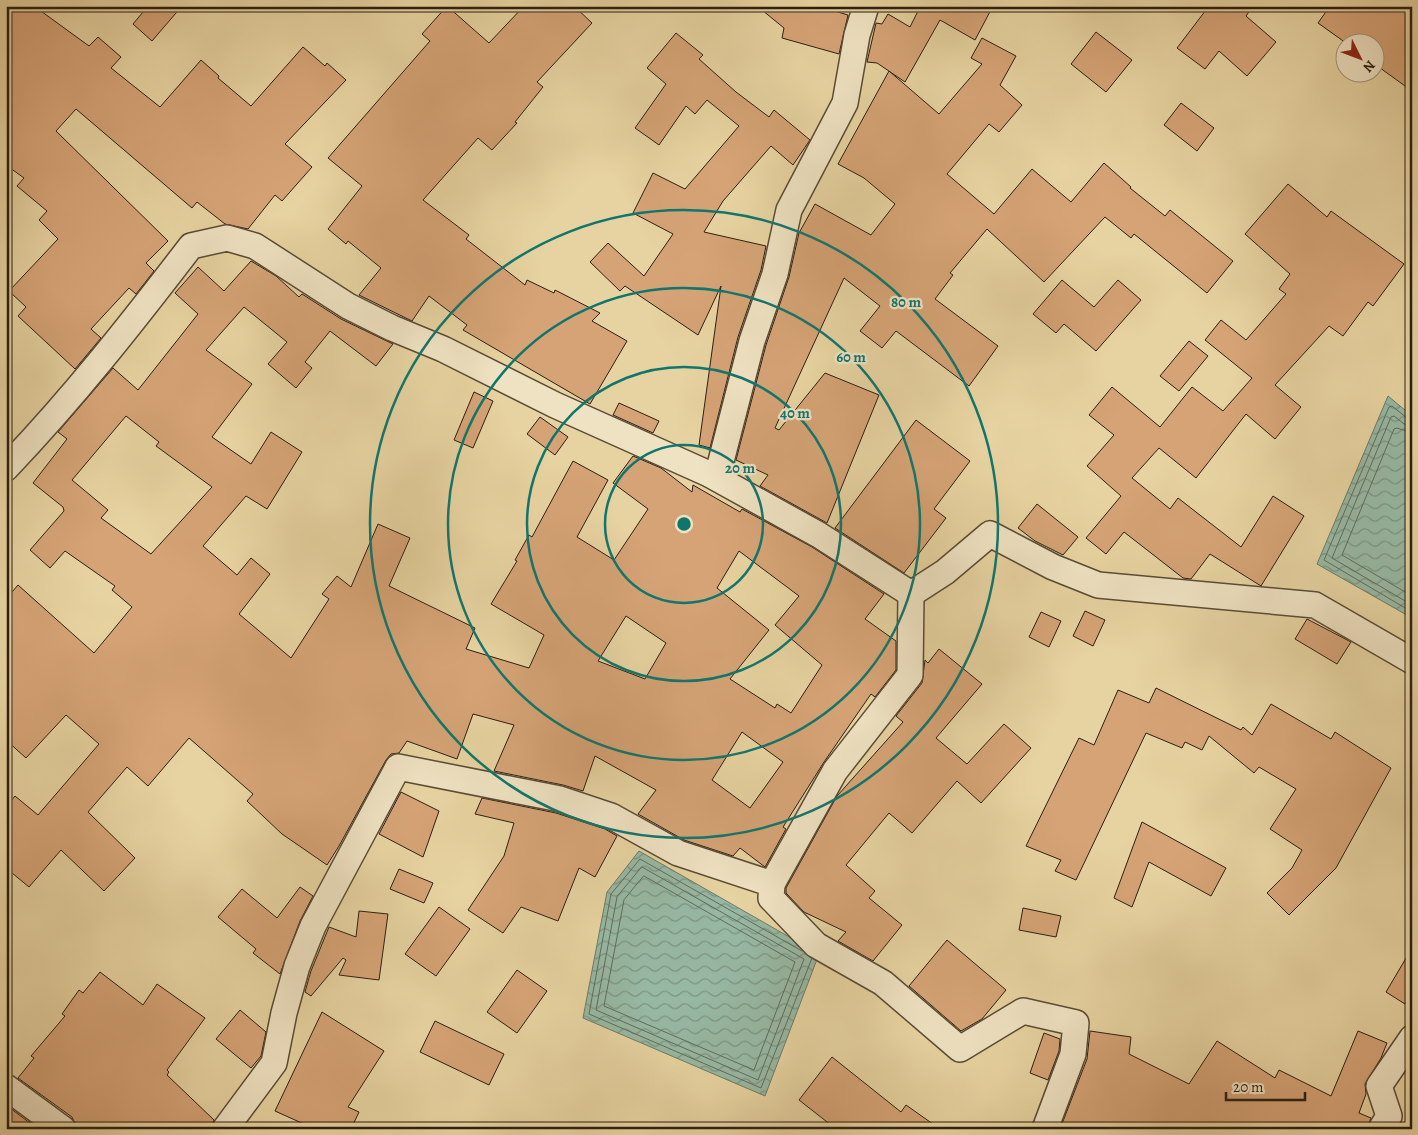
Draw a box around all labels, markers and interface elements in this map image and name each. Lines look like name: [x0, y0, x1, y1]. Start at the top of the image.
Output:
north arrow: [1336, 32, 1386, 82]
text: N: [1359, 56, 1380, 77]
text: 80 m: [891, 292, 921, 312]
text: 60 m: [836, 347, 866, 367]
text: 40 m: [780, 403, 810, 423]
text: 20 m: [725, 458, 755, 478]
centre of rings: [675, 515, 693, 533]
scale bar: [1226, 1070, 1304, 1102]
text: 20 m: [1233, 1077, 1264, 1097]

